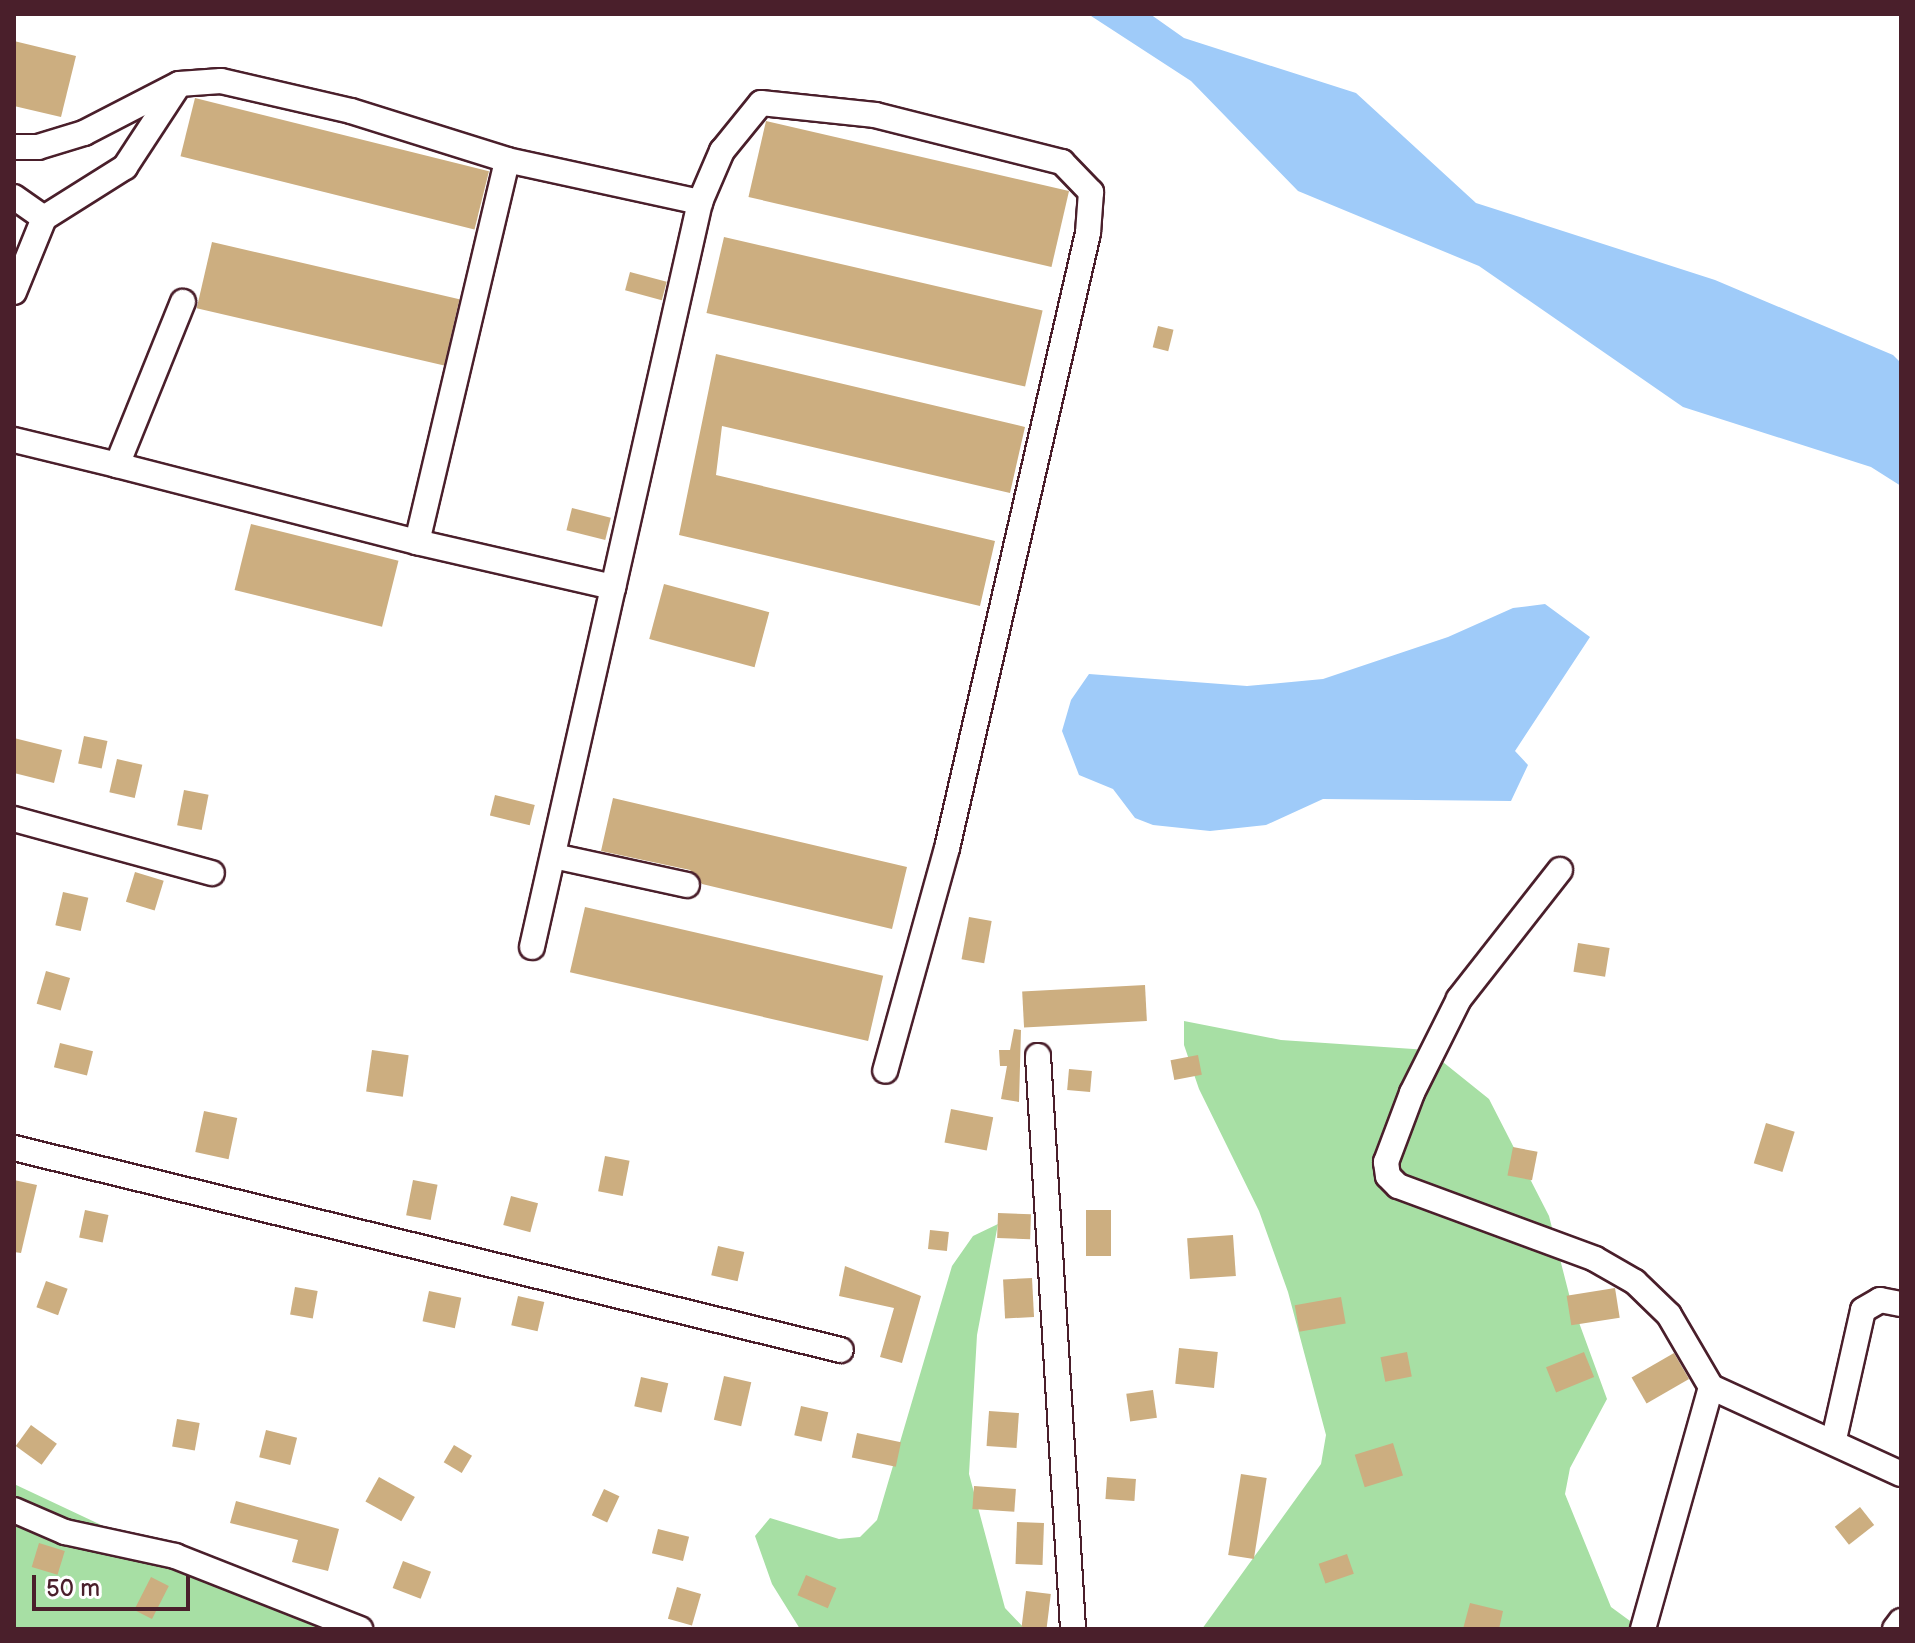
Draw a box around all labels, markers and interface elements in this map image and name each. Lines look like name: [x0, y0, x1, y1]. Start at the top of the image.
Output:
scale bar: [36, 1559, 194, 1609]
text: 50 m: [46, 1574, 100, 1603]

